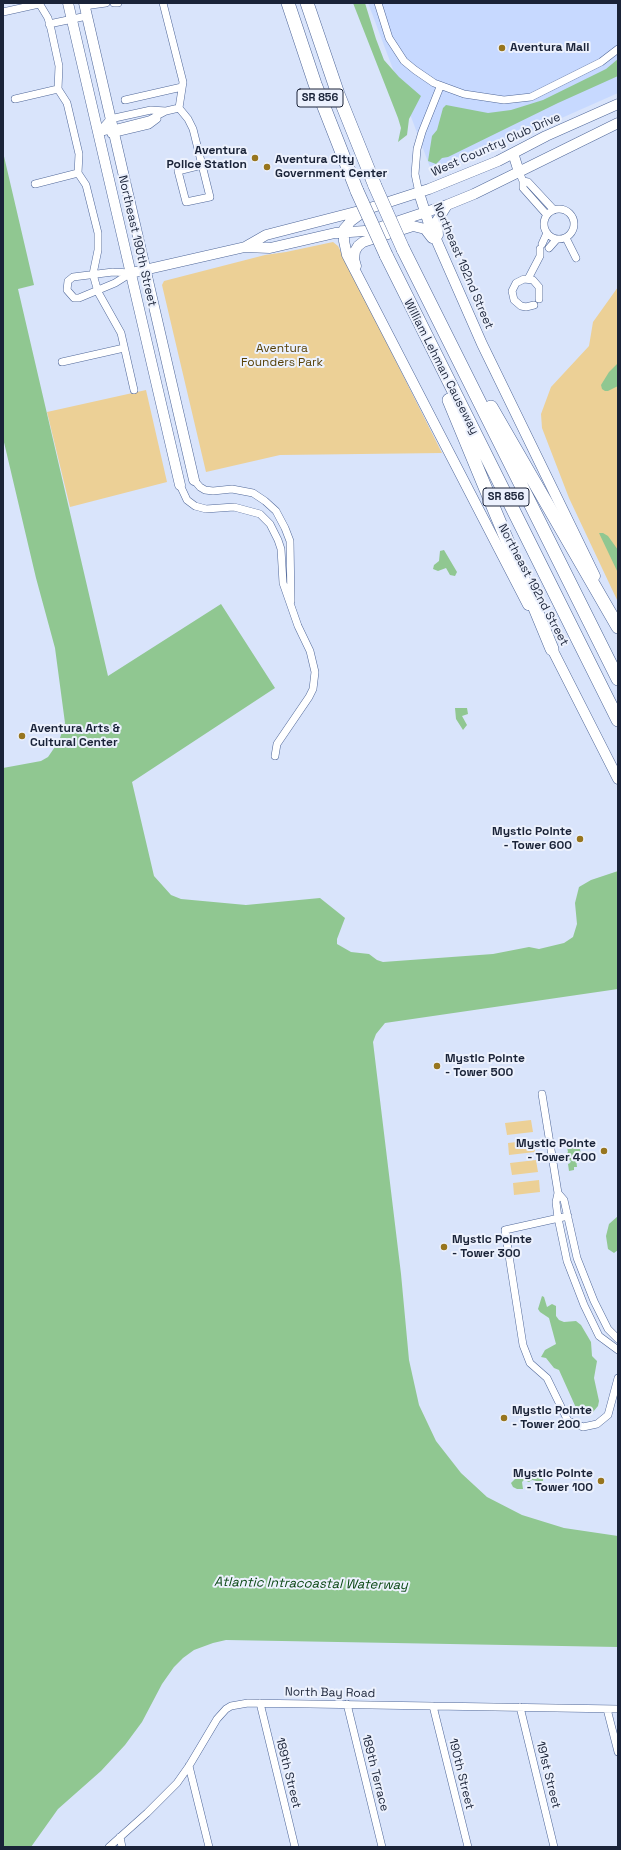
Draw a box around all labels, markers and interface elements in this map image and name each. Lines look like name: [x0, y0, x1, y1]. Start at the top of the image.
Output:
place label: Aventura Mall: [510, 41, 589, 55]
marker: Aventura Mall: [497, 43, 507, 53]
road number: SR 856: [297, 89, 343, 107]
street label: West Country Club Drive: [429, 110, 563, 180]
place label: Aventura Police Station: [167, 144, 247, 172]
marker: Aventura Police Station: [250, 153, 260, 163]
place label: Aventura City Government Center: [275, 153, 387, 181]
marker: Aventura City Government Center: [262, 162, 272, 172]
street label: Northeast 190th Street: [115, 174, 159, 308]
street label: Northeast 192nd Street: [430, 201, 496, 331]
street label: William Lehman Causeway: [401, 297, 481, 437]
park label: Aventura Founders Park: [241, 342, 323, 370]
road number: SR 856: [483, 488, 529, 506]
street label: Northeast 192nd Street: [495, 522, 571, 648]
place label: Aventura Arts & Cultural Center: [30, 722, 120, 750]
marker: Aventura Arts & Cultural Center: [17, 731, 27, 741]
place label: Mystic Pointe - Tower 600: [492, 825, 572, 853]
marker: Mystic Pointe - Tower 600: [575, 834, 585, 844]
place label: Mystic Pointe - Tower 500: [445, 1052, 525, 1080]
marker: Mystic Pointe - Tower 500: [432, 1061, 442, 1071]
place label: Mystic Pointe - Tower 400: [516, 1137, 596, 1165]
marker: Mystic Pointe - Tower 400: [599, 1146, 609, 1156]
place label: Mystic Pointe - Tower 300: [452, 1233, 532, 1261]
marker: Mystic Pointe - Tower 300: [439, 1242, 449, 1252]
place label: Mystic Pointe - Tower 200: [512, 1404, 592, 1432]
marker: Mystic Pointe - Tower 200: [499, 1413, 509, 1423]
place label: Mystic Pointe - Tower 100: [513, 1467, 593, 1495]
marker: Mystic Pointe - Tower 100: [596, 1476, 606, 1486]
water label: Atlantic Intracoastal Waterway: [214, 1575, 408, 1593]
street label: North Bay Road: [285, 1685, 375, 1701]
street label: 189th Terrace: [359, 1733, 391, 1813]
street label: 189th Street: [272, 1736, 304, 1810]
street label: 190th Street: [445, 1737, 477, 1811]
street label: 191st Street: [533, 1740, 563, 1810]

